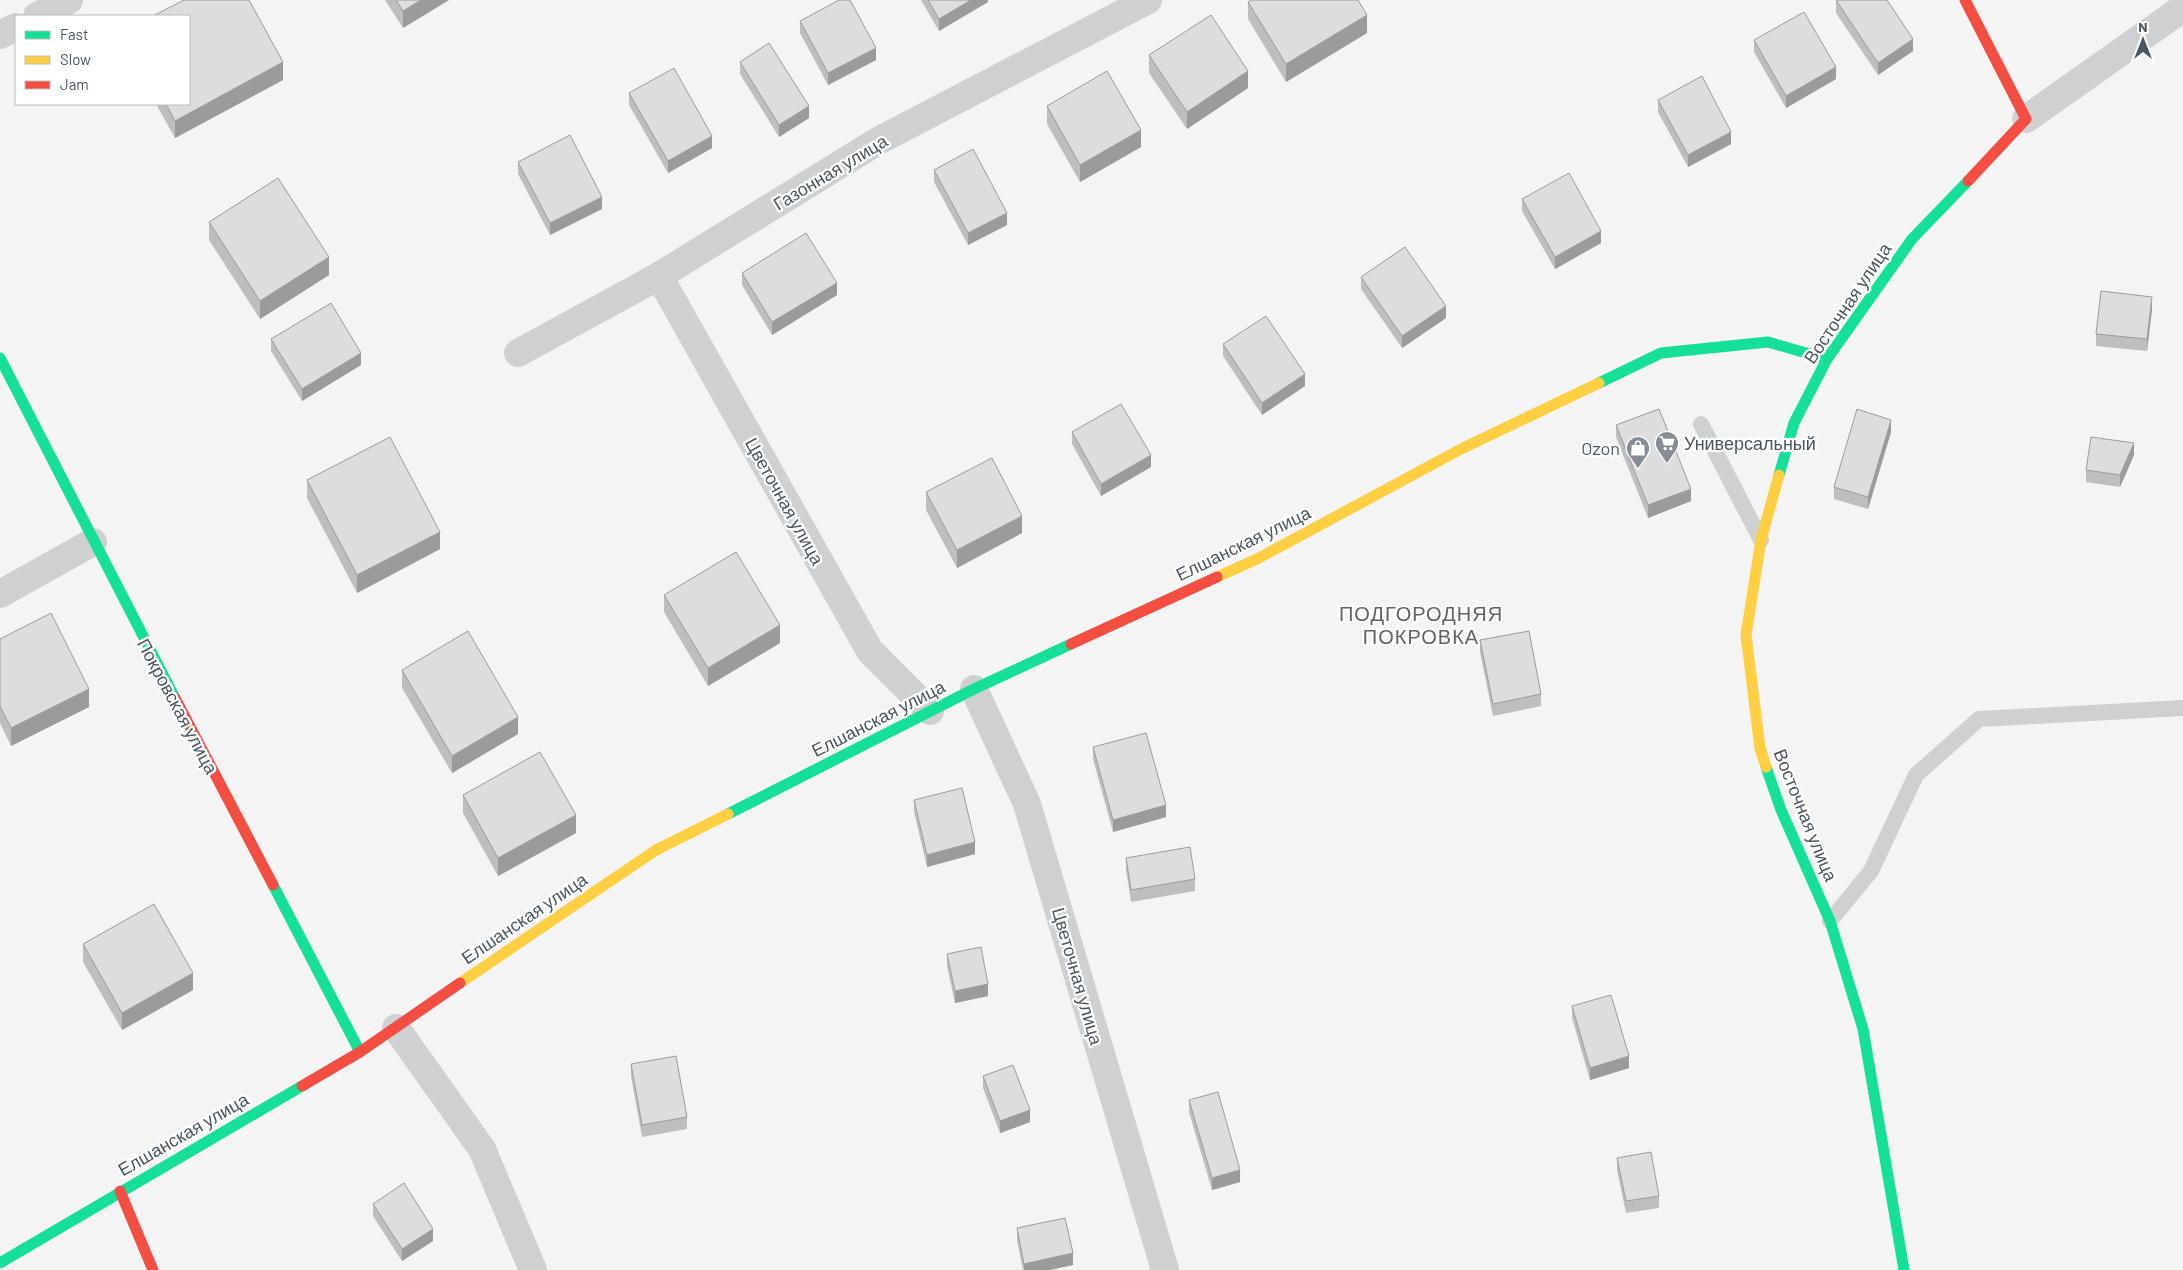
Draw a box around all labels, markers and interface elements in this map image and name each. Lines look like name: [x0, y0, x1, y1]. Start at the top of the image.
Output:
legend: [15, 15, 190, 105]
north arrow: [2118, 15, 2168, 65]
text: N: [2138, 18, 2148, 35]
text: Fast: [60, 25, 88, 43]
text: Slow: [60, 50, 91, 68]
text: Jam: [60, 75, 89, 93]
street label: Газонная улица: [769, 129, 892, 215]
street label: Восточная улица: [1799, 238, 1896, 368]
supermarket icon: Универсальный: [1654, 430, 1680, 464]
place label: Универсальный: [1684, 432, 1816, 454]
street label: Цветочная улица: [741, 434, 829, 569]
shop icon: Ozon: [1625, 435, 1651, 469]
place label: Ozon: [1581, 437, 1620, 459]
street label: Елшанская улица: [1172, 500, 1315, 585]
district label: ПОДГОРОДНЯЯ ПОКРОВКА: [1339, 601, 1503, 648]
street label: Покровская улица: [133, 634, 223, 778]
street label: Елшанская улица: [808, 674, 949, 761]
street label: Восточная улица: [1769, 746, 1843, 885]
street label: Елшанская улица: [457, 867, 592, 968]
street label: Цветочная улица: [1048, 905, 1108, 1048]
street label: Елшанская улица: [114, 1087, 253, 1180]

